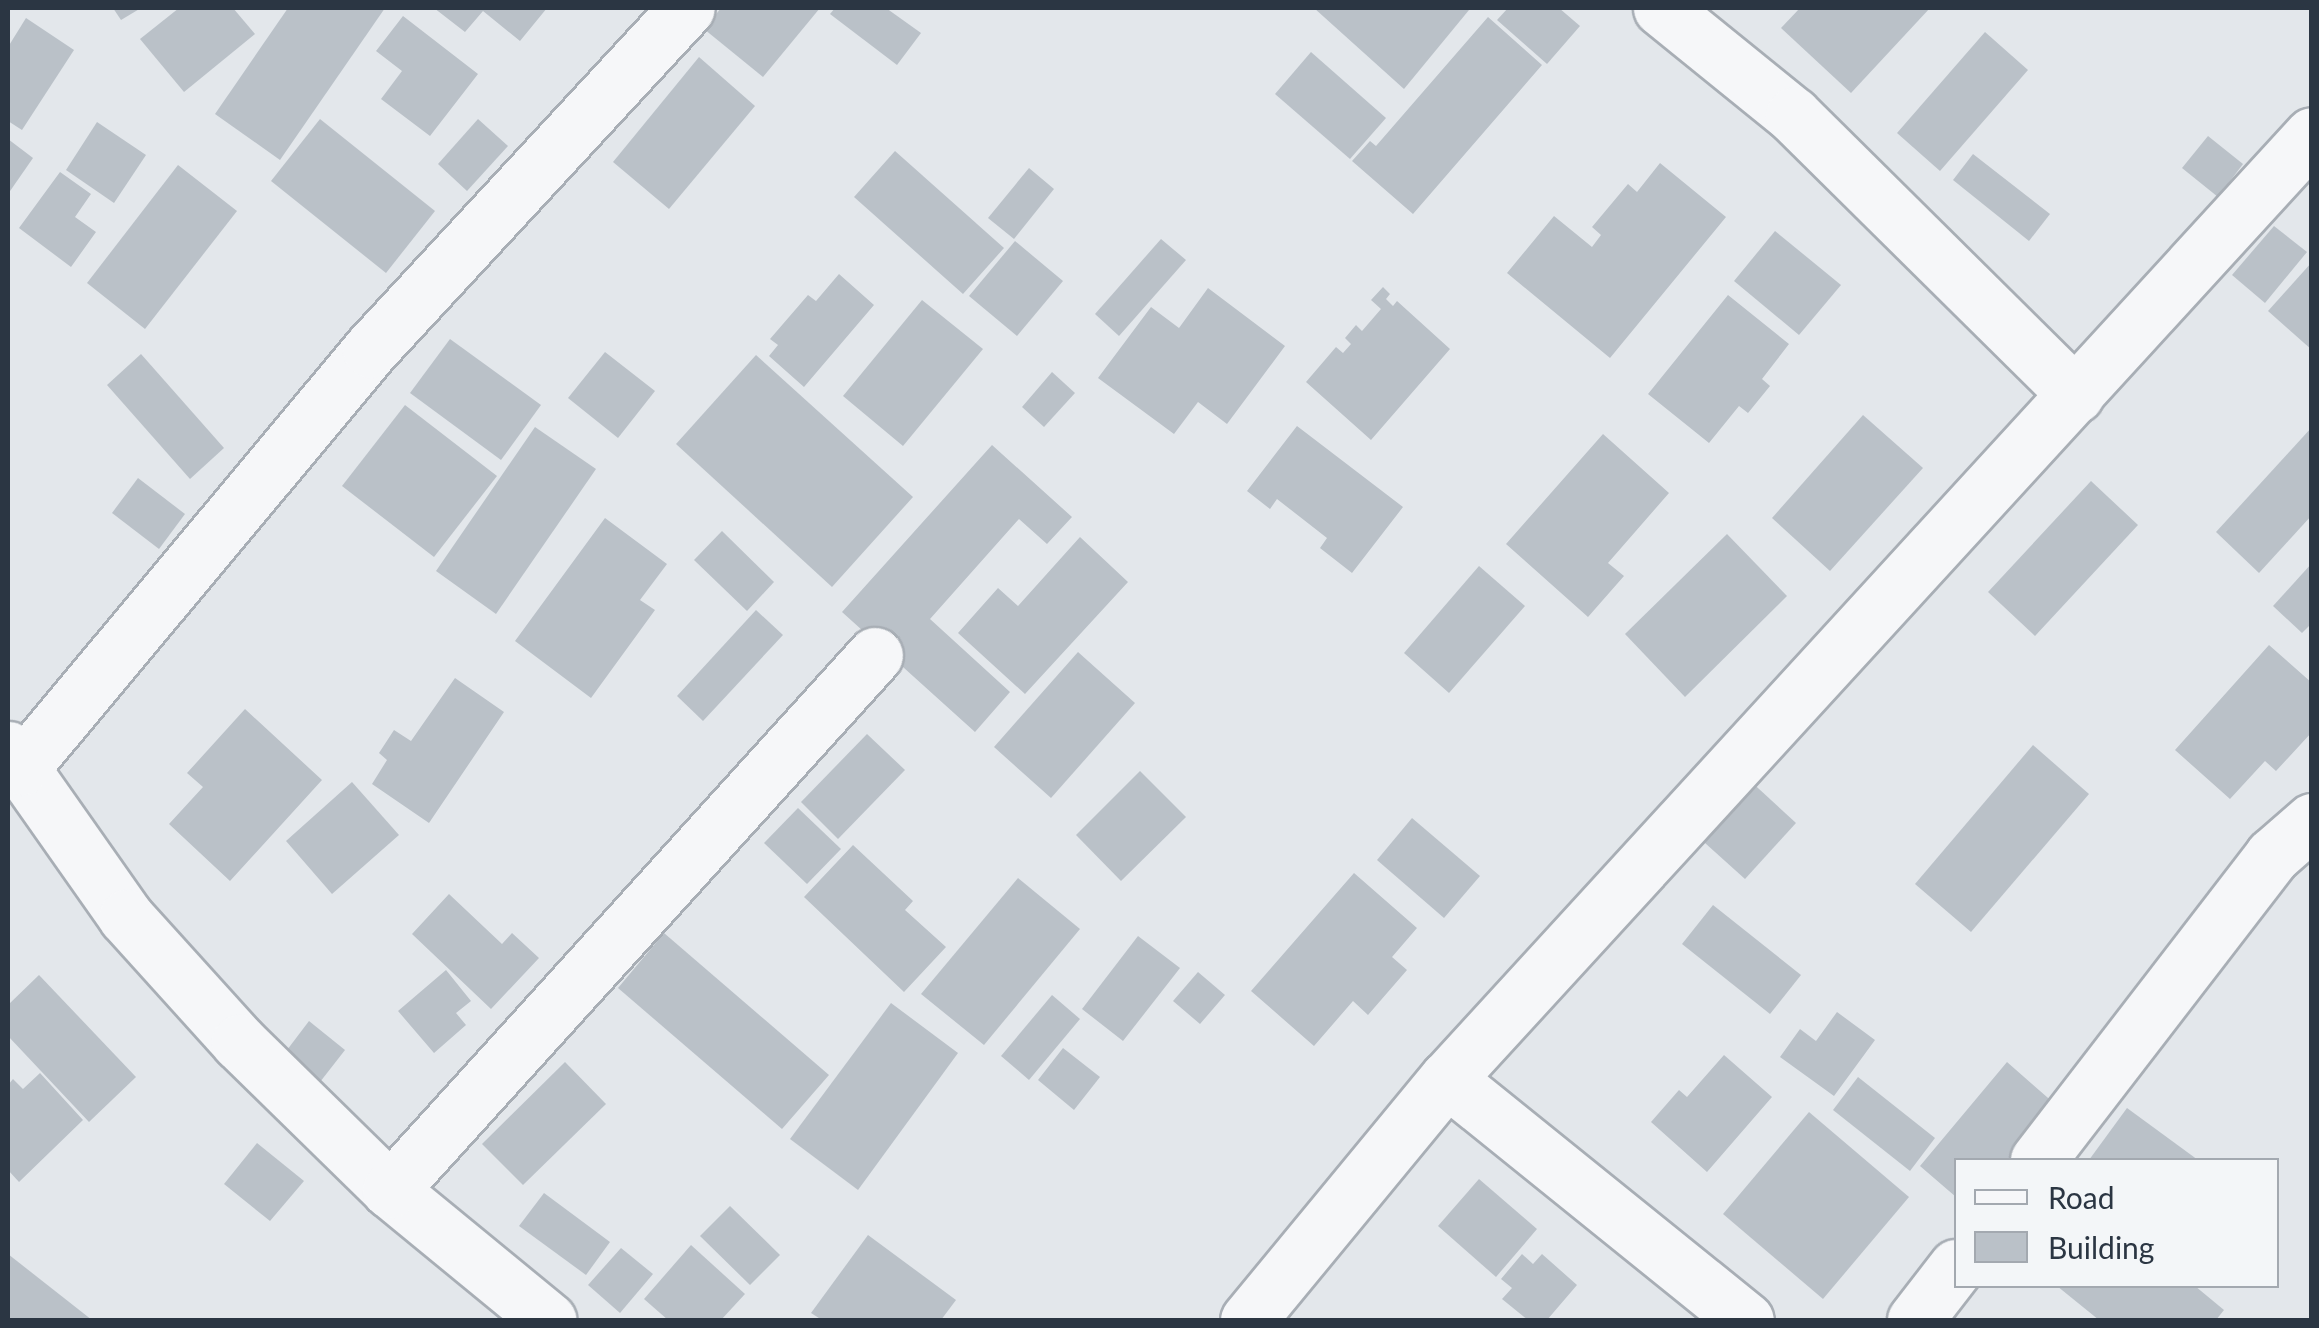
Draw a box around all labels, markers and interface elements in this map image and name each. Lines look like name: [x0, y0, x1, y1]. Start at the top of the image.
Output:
legend: [1954, 1158, 2279, 1288]
text: Road: [2048, 1179, 2115, 1215]
text: Building: [2048, 1229, 2154, 1265]

